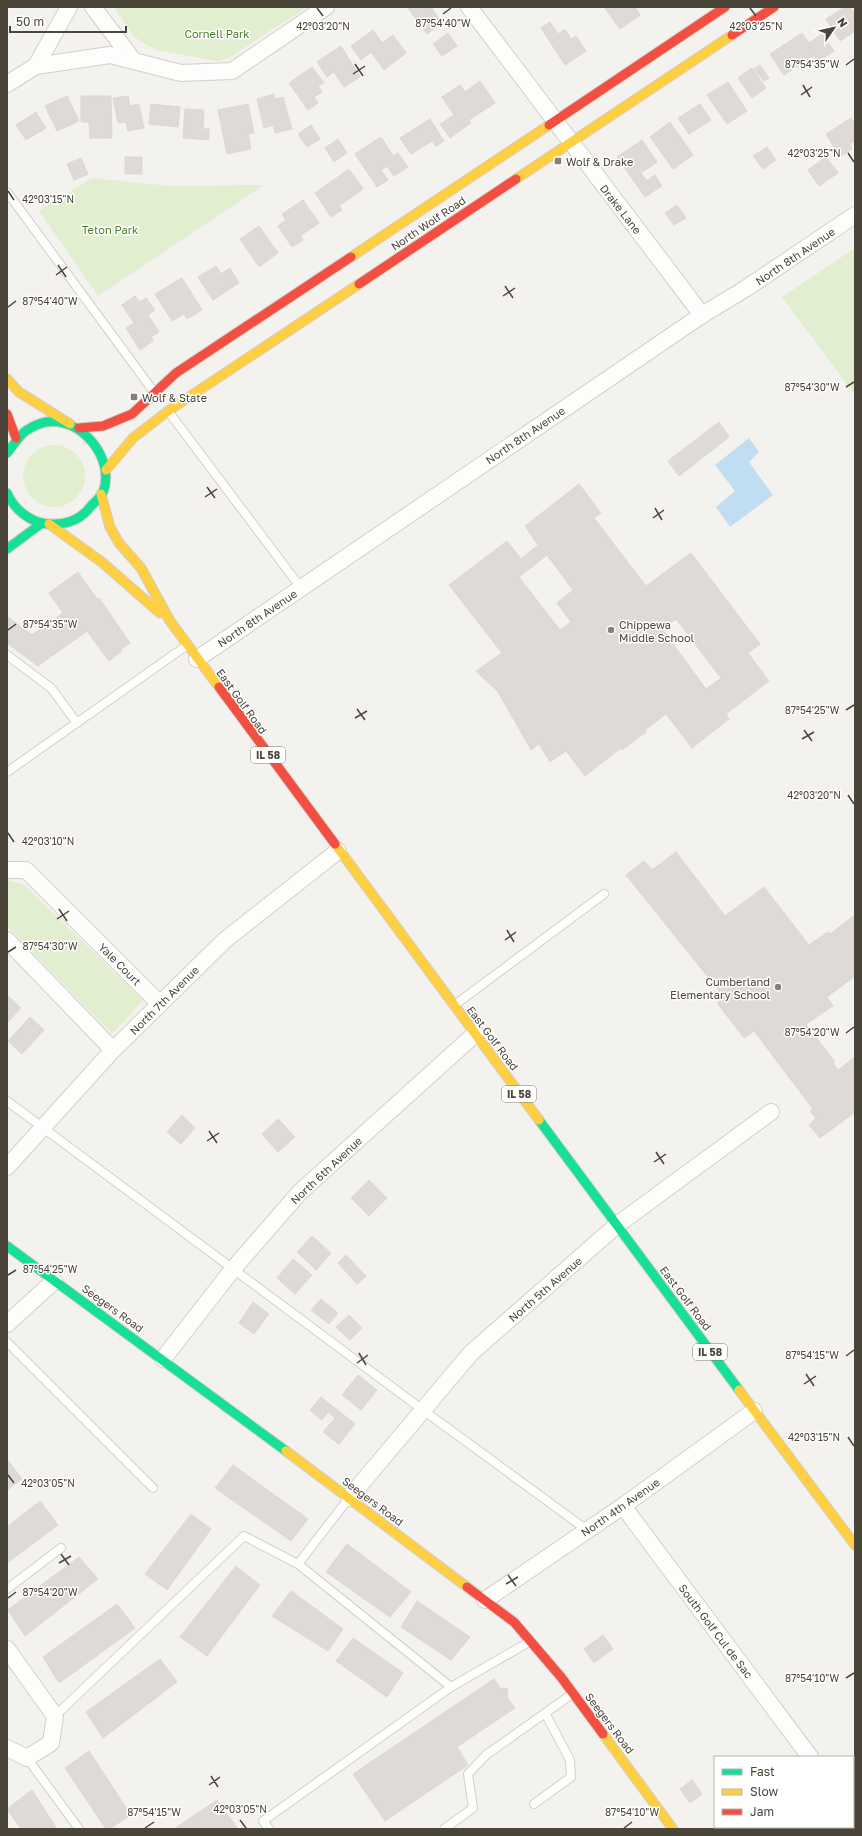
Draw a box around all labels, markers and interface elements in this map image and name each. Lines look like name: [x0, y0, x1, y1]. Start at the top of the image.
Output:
scale bar: [10, 8, 126, 34]
north arrow: [814, 8, 854, 48]
text: 50 m: [16, 14, 44, 29]
text: N: [835, 15, 850, 29]
text: 87°54'40"W: [415, 17, 471, 29]
text: 42°03'20"N: [296, 20, 350, 32]
text: 42°03'25"N: [729, 20, 783, 32]
park label: Cornell Park: [184, 27, 250, 40]
text: 87°54'35"W: [785, 58, 840, 70]
text: 42°03'25"N: [787, 147, 841, 159]
place label: Wolf & Drake: [566, 155, 633, 168]
marker: Wolf & Drake: [553, 156, 563, 166]
street label: Drake Lane: [598, 182, 644, 236]
text: 42°03'15"N: [22, 193, 74, 205]
street label: North Wolf Road: [388, 193, 468, 253]
park label: Teton Park: [82, 223, 138, 236]
street label: North 8th Avenue: [753, 225, 837, 287]
text: 87°54'40"W: [22, 295, 78, 307]
text: 87°54'30"W: [784, 381, 840, 393]
place label: Wolf & State: [142, 391, 207, 404]
marker: Wolf & State: [129, 392, 139, 402]
street label: North 8th Avenue: [483, 404, 567, 466]
street label: North 8th Avenue: [215, 587, 299, 649]
text: 87°54'35"W: [23, 618, 78, 630]
place label: Chippewa Middle School: [619, 618, 694, 644]
marker: Chippewa Middle School: [606, 625, 616, 635]
street label: East Golf Road: [214, 666, 270, 736]
text: 87°54'25"W: [785, 704, 840, 716]
road number: IL 58: [251, 747, 285, 763]
text: 42°03'20"N: [787, 789, 841, 801]
text: 42°03'10"N: [22, 835, 74, 847]
text: 87°54'30"W: [22, 940, 78, 952]
street label: Yale Court: [96, 940, 144, 988]
street label: North 7th Avenue: [127, 963, 201, 1037]
place label: Cumberland Elementary School: [670, 975, 770, 1001]
marker: Cumberland Elementary School: [773, 982, 783, 992]
street label: East Golf Road: [465, 1003, 521, 1073]
text: 87°54'20"W: [784, 1026, 840, 1038]
road number: IL 58: [502, 1086, 536, 1102]
street label: North 6th Avenue: [288, 1134, 364, 1206]
street label: North 5th Avenue: [506, 1254, 584, 1324]
text: 87°54'25"W: [23, 1263, 78, 1275]
street label: East Golf Road: [658, 1263, 714, 1333]
street label: Seegers Road: [80, 1281, 146, 1335]
road number: IL 58: [693, 1344, 727, 1360]
text: 87°54'15"W: [785, 1349, 839, 1361]
text: 42°03'15"N: [788, 1431, 840, 1443]
street label: Seegers Road: [340, 1474, 406, 1528]
street label: North 4th Avenue: [578, 1475, 662, 1539]
text: 42°03'05"N: [21, 1477, 75, 1489]
street label: South Golf Cul de Sac: [676, 1581, 756, 1681]
text: 87°54'20"W: [22, 1586, 78, 1598]
text: 87°54'10"W: [785, 1672, 839, 1684]
street label: Seegers Road: [583, 1690, 637, 1756]
legend: [714, 1756, 854, 1828]
text: Fast: [750, 1764, 775, 1779]
text: Slow: [750, 1784, 778, 1799]
text: 42°03'05"N: [213, 1803, 267, 1815]
text: Jam: [750, 1804, 774, 1819]
text: 87°54'15"W: [127, 1806, 181, 1818]
text: 87°54'10"W: [605, 1806, 659, 1818]

